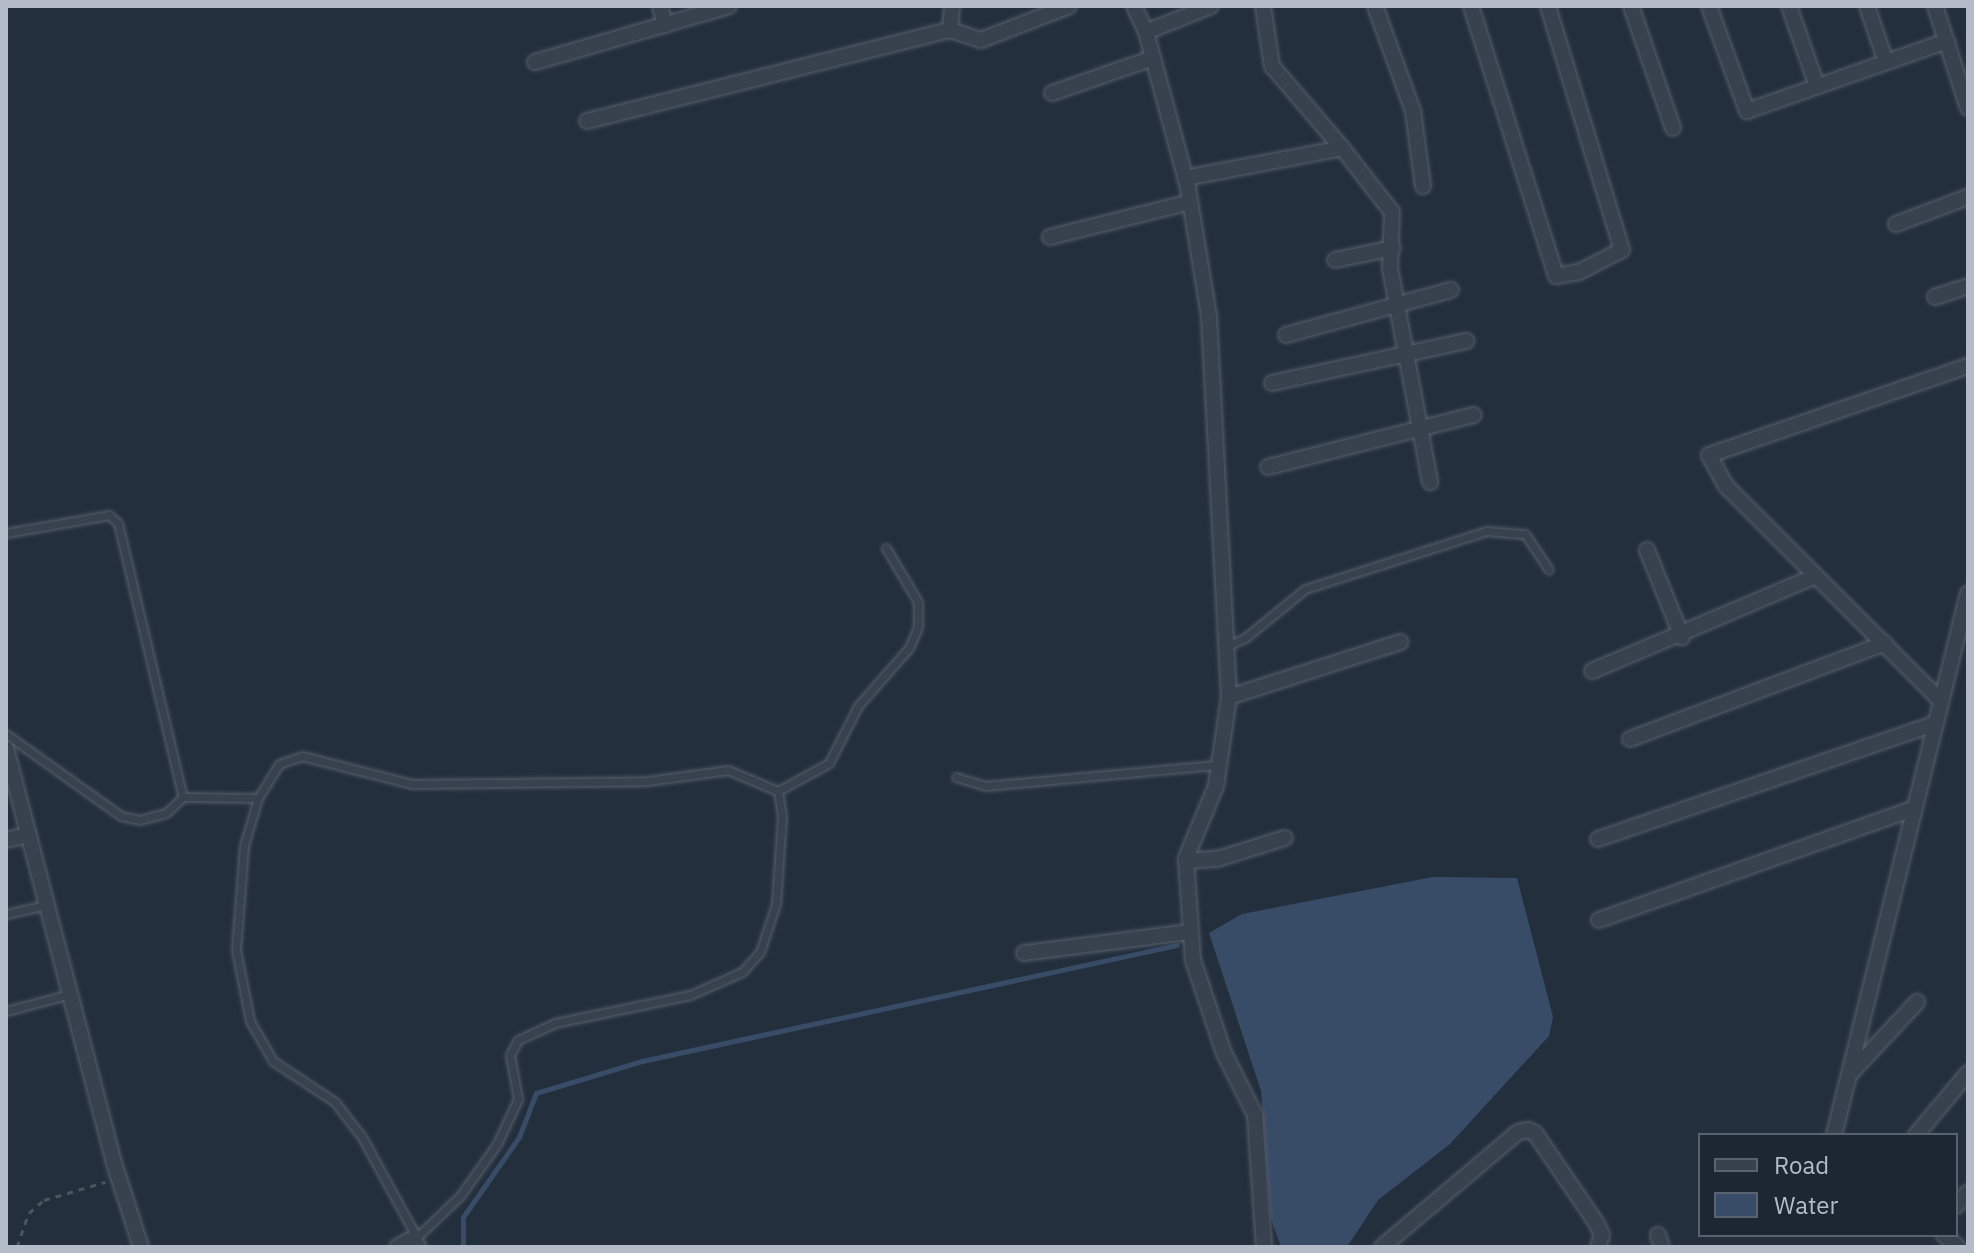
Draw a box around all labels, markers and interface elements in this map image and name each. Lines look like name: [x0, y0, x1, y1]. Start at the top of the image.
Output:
legend: [1698, 1133, 1958, 1237]
text: Road: [1774, 1149, 1829, 1181]
text: Water: [1774, 1189, 1838, 1221]

